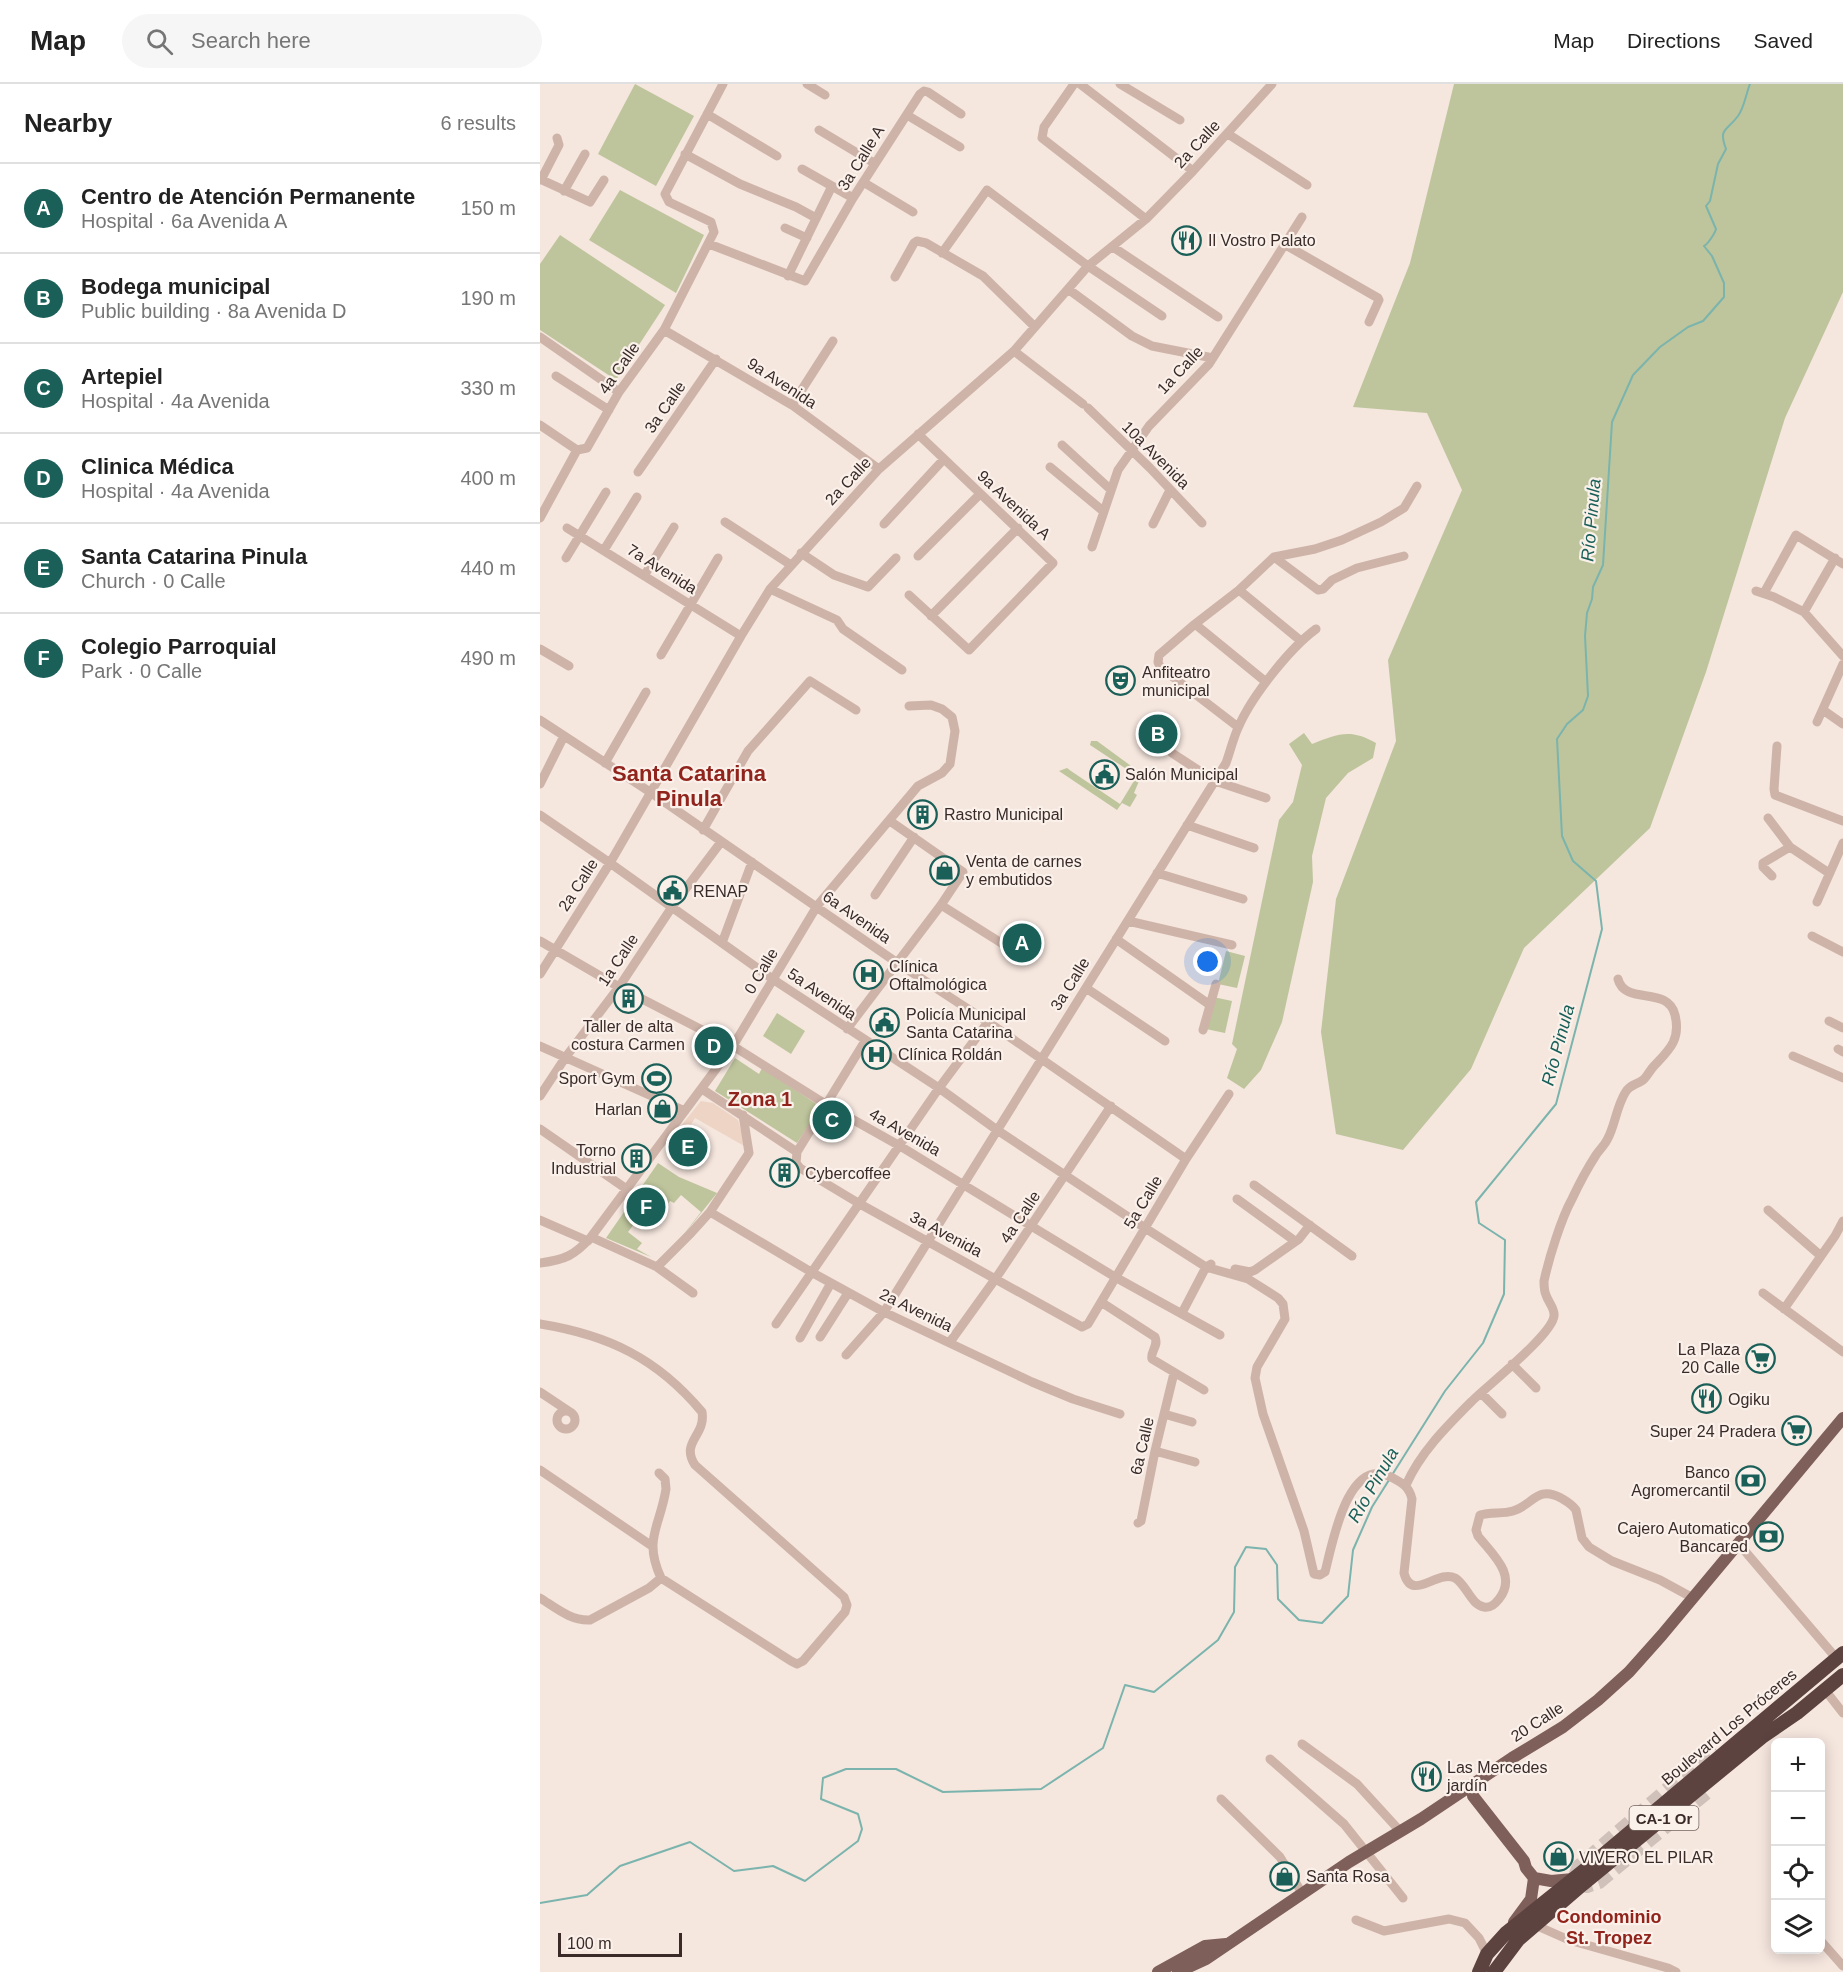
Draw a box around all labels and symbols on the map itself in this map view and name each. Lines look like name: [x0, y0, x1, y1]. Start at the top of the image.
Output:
street label: 2a Calle: [1171, 117, 1223, 171]
street label: 3a Calle A: [834, 122, 888, 193]
restaurant icon: Il Vostro Palato: [1171, 224, 1203, 256]
place label: Il Vostro Palato: [1208, 232, 1316, 249]
street label: 4a Calle: [595, 339, 643, 397]
street label: 1a Calle: [1154, 343, 1206, 397]
street label: 9a Avenida: [744, 354, 820, 412]
street label: 3a Calle: [641, 378, 689, 436]
street label: 10a Avenida: [1119, 418, 1193, 492]
street label: 2a Calle: [822, 454, 874, 508]
street label: 9a Avenida A: [974, 467, 1054, 543]
water label: Río Pinula: [1577, 478, 1605, 562]
street label: 7a Avenida: [624, 541, 700, 597]
place label: Anfiteatro municipal: [1142, 664, 1211, 699]
theatre icon: Anfiteatro municipal: [1105, 665, 1137, 697]
pin: B: [1138, 712, 1178, 756]
public building icon: Salón Municipal: [1088, 758, 1120, 790]
district label: Santa Catarina Pinula: [612, 761, 767, 811]
place label: Salón Municipal: [1125, 766, 1238, 783]
building icon: Rastro Municipal: [907, 798, 939, 830]
place label: Rastro Municipal: [944, 806, 1063, 823]
place label: Venta de carnes y embutidos: [966, 853, 1082, 888]
shop icon: Venta de carnes y embutidos: [929, 854, 961, 886]
street label: 2a Calle: [555, 856, 601, 914]
public building icon: RENAP: [656, 875, 688, 907]
place label: RENAP: [693, 883, 748, 900]
street label: 6a Avenida: [820, 887, 894, 947]
pin: A: [1002, 920, 1042, 966]
street label: 1a Calle: [595, 931, 642, 989]
street label: 0 Calle: [741, 945, 781, 997]
your location: [1193, 947, 1222, 976]
street label: 3a Calle: [1047, 955, 1093, 1013]
place label: Clínica Oftalmológica: [889, 958, 987, 993]
hospital icon: Clínica Oftalmológica: [852, 959, 884, 991]
street label: 5a Avenida: [785, 965, 860, 1023]
building icon: Taller de alta costura Carmen: [612, 982, 644, 1014]
water label: Río Pinula: [1538, 1002, 1578, 1088]
place label: Policía Municipal Santa Catarina: [906, 1006, 1026, 1041]
public building icon: Policía Municipal Santa Catarina: [869, 1007, 901, 1039]
place label: Taller de alta costura Carmen: [571, 1018, 685, 1053]
pin: D: [694, 1024, 734, 1068]
hospital icon: Clínica Roldán: [861, 1038, 893, 1070]
place label: Clínica Roldán: [898, 1046, 1002, 1063]
sports icon: Sport Gym: [640, 1062, 672, 1094]
place label: Sport Gym: [559, 1070, 635, 1087]
district label: Zona 1: [728, 1088, 792, 1110]
shop icon: Harlan: [647, 1093, 679, 1125]
pin: C: [812, 1098, 852, 1142]
place label: Harlan: [595, 1101, 642, 1118]
street label: 4a Avenida: [867, 1105, 943, 1159]
pin: E: [668, 1124, 708, 1170]
place label: Torno Industrial: [551, 1142, 616, 1177]
building icon: Torno Industrial: [621, 1143, 653, 1175]
building icon: Cybercoffee: [768, 1157, 800, 1189]
place label: Cybercoffee: [805, 1165, 891, 1182]
street label: 5a Calle: [1121, 1172, 1165, 1232]
pin: F: [626, 1184, 666, 1230]
street label: 4a Calle: [997, 1188, 1044, 1246]
street label: 3a Avenida: [907, 1208, 985, 1260]
street label: 2a Avenida: [877, 1285, 955, 1335]
place label: La Plaza 20 Calle: [1678, 1341, 1740, 1376]
supermarket icon: La Plaza 20 Calle: [1745, 1342, 1777, 1374]
restaurant icon: Ogiku: [1691, 1383, 1723, 1415]
place label: Ogiku: [1728, 1391, 1770, 1408]
street label: 6a Calle: [1127, 1415, 1157, 1477]
supermarket icon: Super 24 Pradera: [1781, 1415, 1813, 1447]
place label: Super 24 Pradera: [1650, 1423, 1776, 1440]
water label: Río Pinula: [1344, 1444, 1402, 1526]
place label: Banco Agromercantil: [1631, 1464, 1730, 1499]
bank icon: Banco Agromercantil: [1735, 1465, 1767, 1497]
place label: Cajero Automatico Bancared: [1617, 1520, 1748, 1555]
bank icon: Cajero Automatico Bancared: [1753, 1521, 1785, 1553]
street label: Boulevard Los Próceres: [1658, 1666, 1800, 1788]
street label: 20 Calle: [1508, 1699, 1566, 1745]
place label: Las Mercedes jardín: [1446, 1759, 1548, 1794]
restaurant icon: Las Mercedes jardín: [1410, 1760, 1442, 1792]
road number: CA-1 Or: [1630, 1806, 1698, 1830]
shop icon: VIVERO EL PILAR: [1542, 1841, 1574, 1873]
place label: VIVERO EL PILAR: [1579, 1849, 1714, 1866]
shop icon: Santa Rosa: [1269, 1860, 1301, 1892]
place label: Santa Rosa: [1306, 1868, 1390, 1885]
district label: Condominio St. Tropez: [1557, 1907, 1661, 1948]
scale bar: [558, 1930, 682, 1958]

